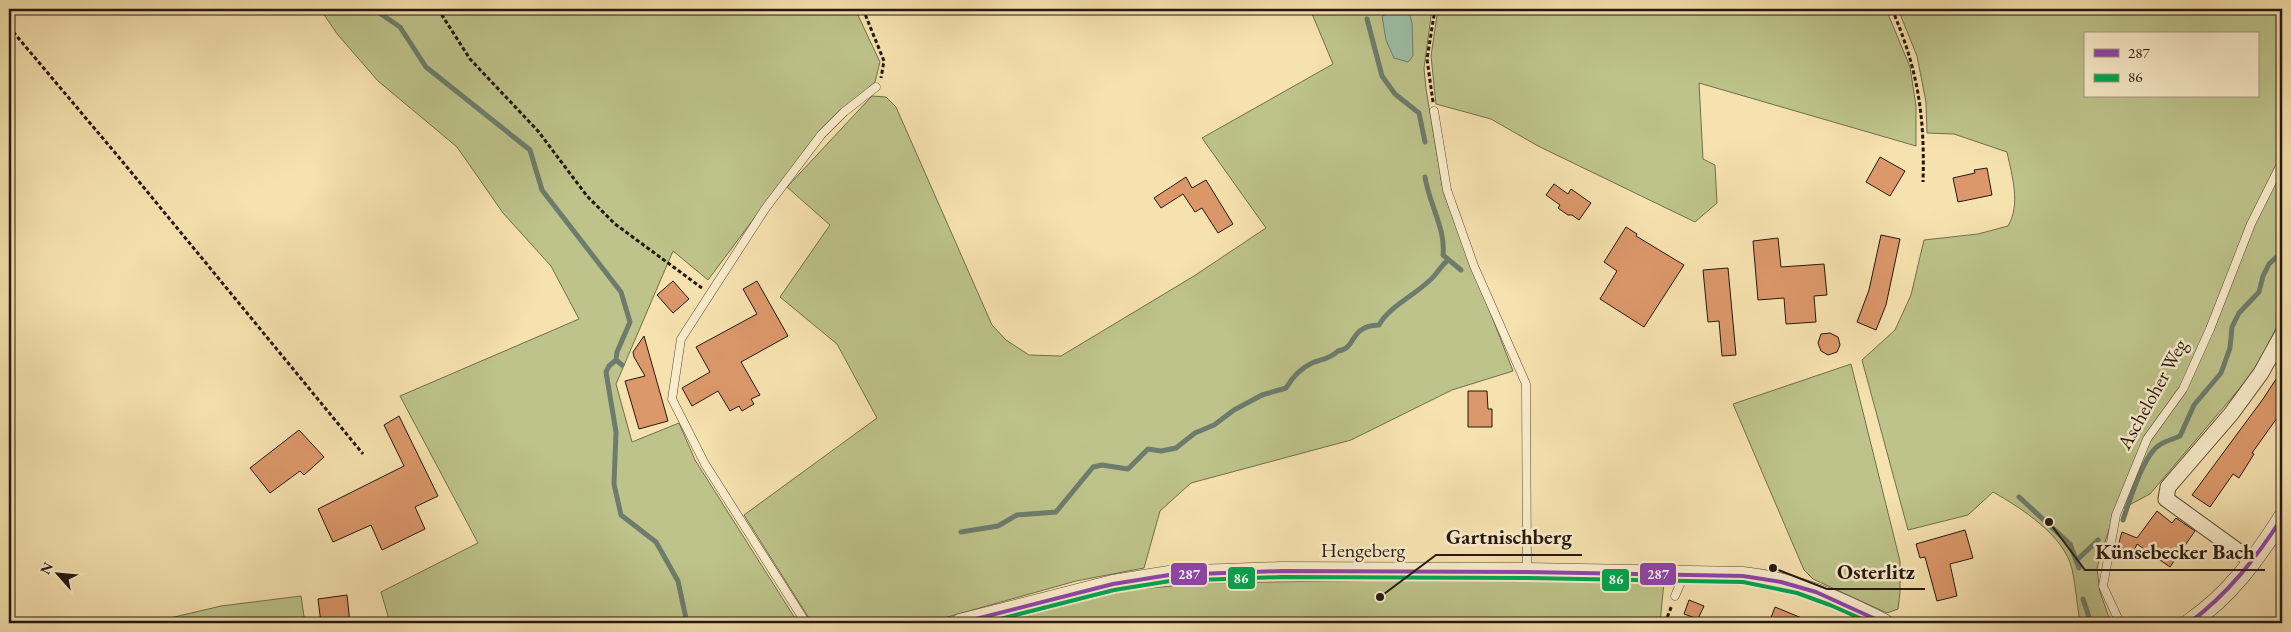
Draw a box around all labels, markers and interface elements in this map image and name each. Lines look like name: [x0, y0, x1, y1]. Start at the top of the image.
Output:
legend: [2084, 32, 2258, 98]
text: 287: [2128, 43, 2150, 62]
text: 86: [2128, 67, 2142, 86]
street label: Ascheloher Weg: [2110, 334, 2193, 455]
callout: Gartnischberg: [1436, 519, 1582, 555]
text: Gartnischberg: [1446, 523, 1572, 550]
callout: Künsebecker Bach: [2085, 534, 2265, 570]
street label: Hengeberg: [1321, 537, 1406, 563]
text: Künsebecker Bach: [2095, 538, 2255, 565]
north arrow: [32, 550, 82, 600]
callout: Osterlitz: [1827, 553, 1925, 589]
text: N: [36, 558, 57, 577]
text: Osterlitz: [1837, 558, 1915, 585]
line badge: 287: [1170, 562, 1208, 586]
line badge: 287: [1639, 562, 1677, 586]
text: 287: [1178, 565, 1201, 583]
text: 287: [1647, 565, 1670, 583]
line badge: 86: [1227, 566, 1256, 590]
line badge: 86: [1601, 568, 1630, 592]
text: 86: [1234, 569, 1249, 587]
text: 86: [1609, 570, 1624, 588]

